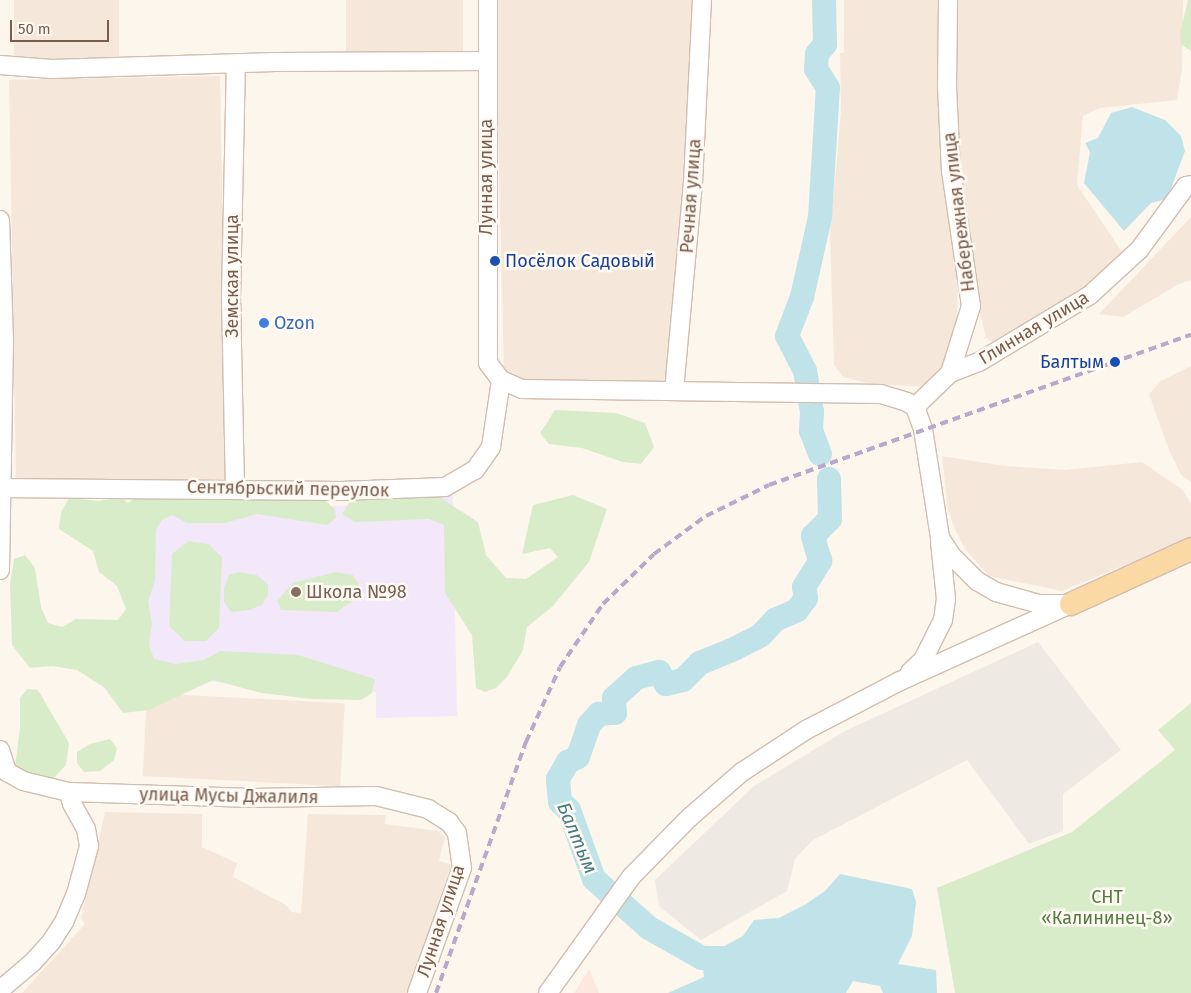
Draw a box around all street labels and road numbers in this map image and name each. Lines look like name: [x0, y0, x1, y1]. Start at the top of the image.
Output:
street label: Лунная улица: [475, 119, 497, 235]
street label: Набережная улица: [938, 131, 980, 293]
street label: Речная улица: [676, 138, 706, 254]
street label: Земская улица: [221, 214, 243, 338]
street label: Глинная улица: [975, 287, 1093, 369]
street label: Сентябрьский переулок: [187, 476, 389, 502]
street label: улица Мусы Джалиля: [139, 784, 319, 808]
street label: Лунная улица: [413, 862, 469, 980]

